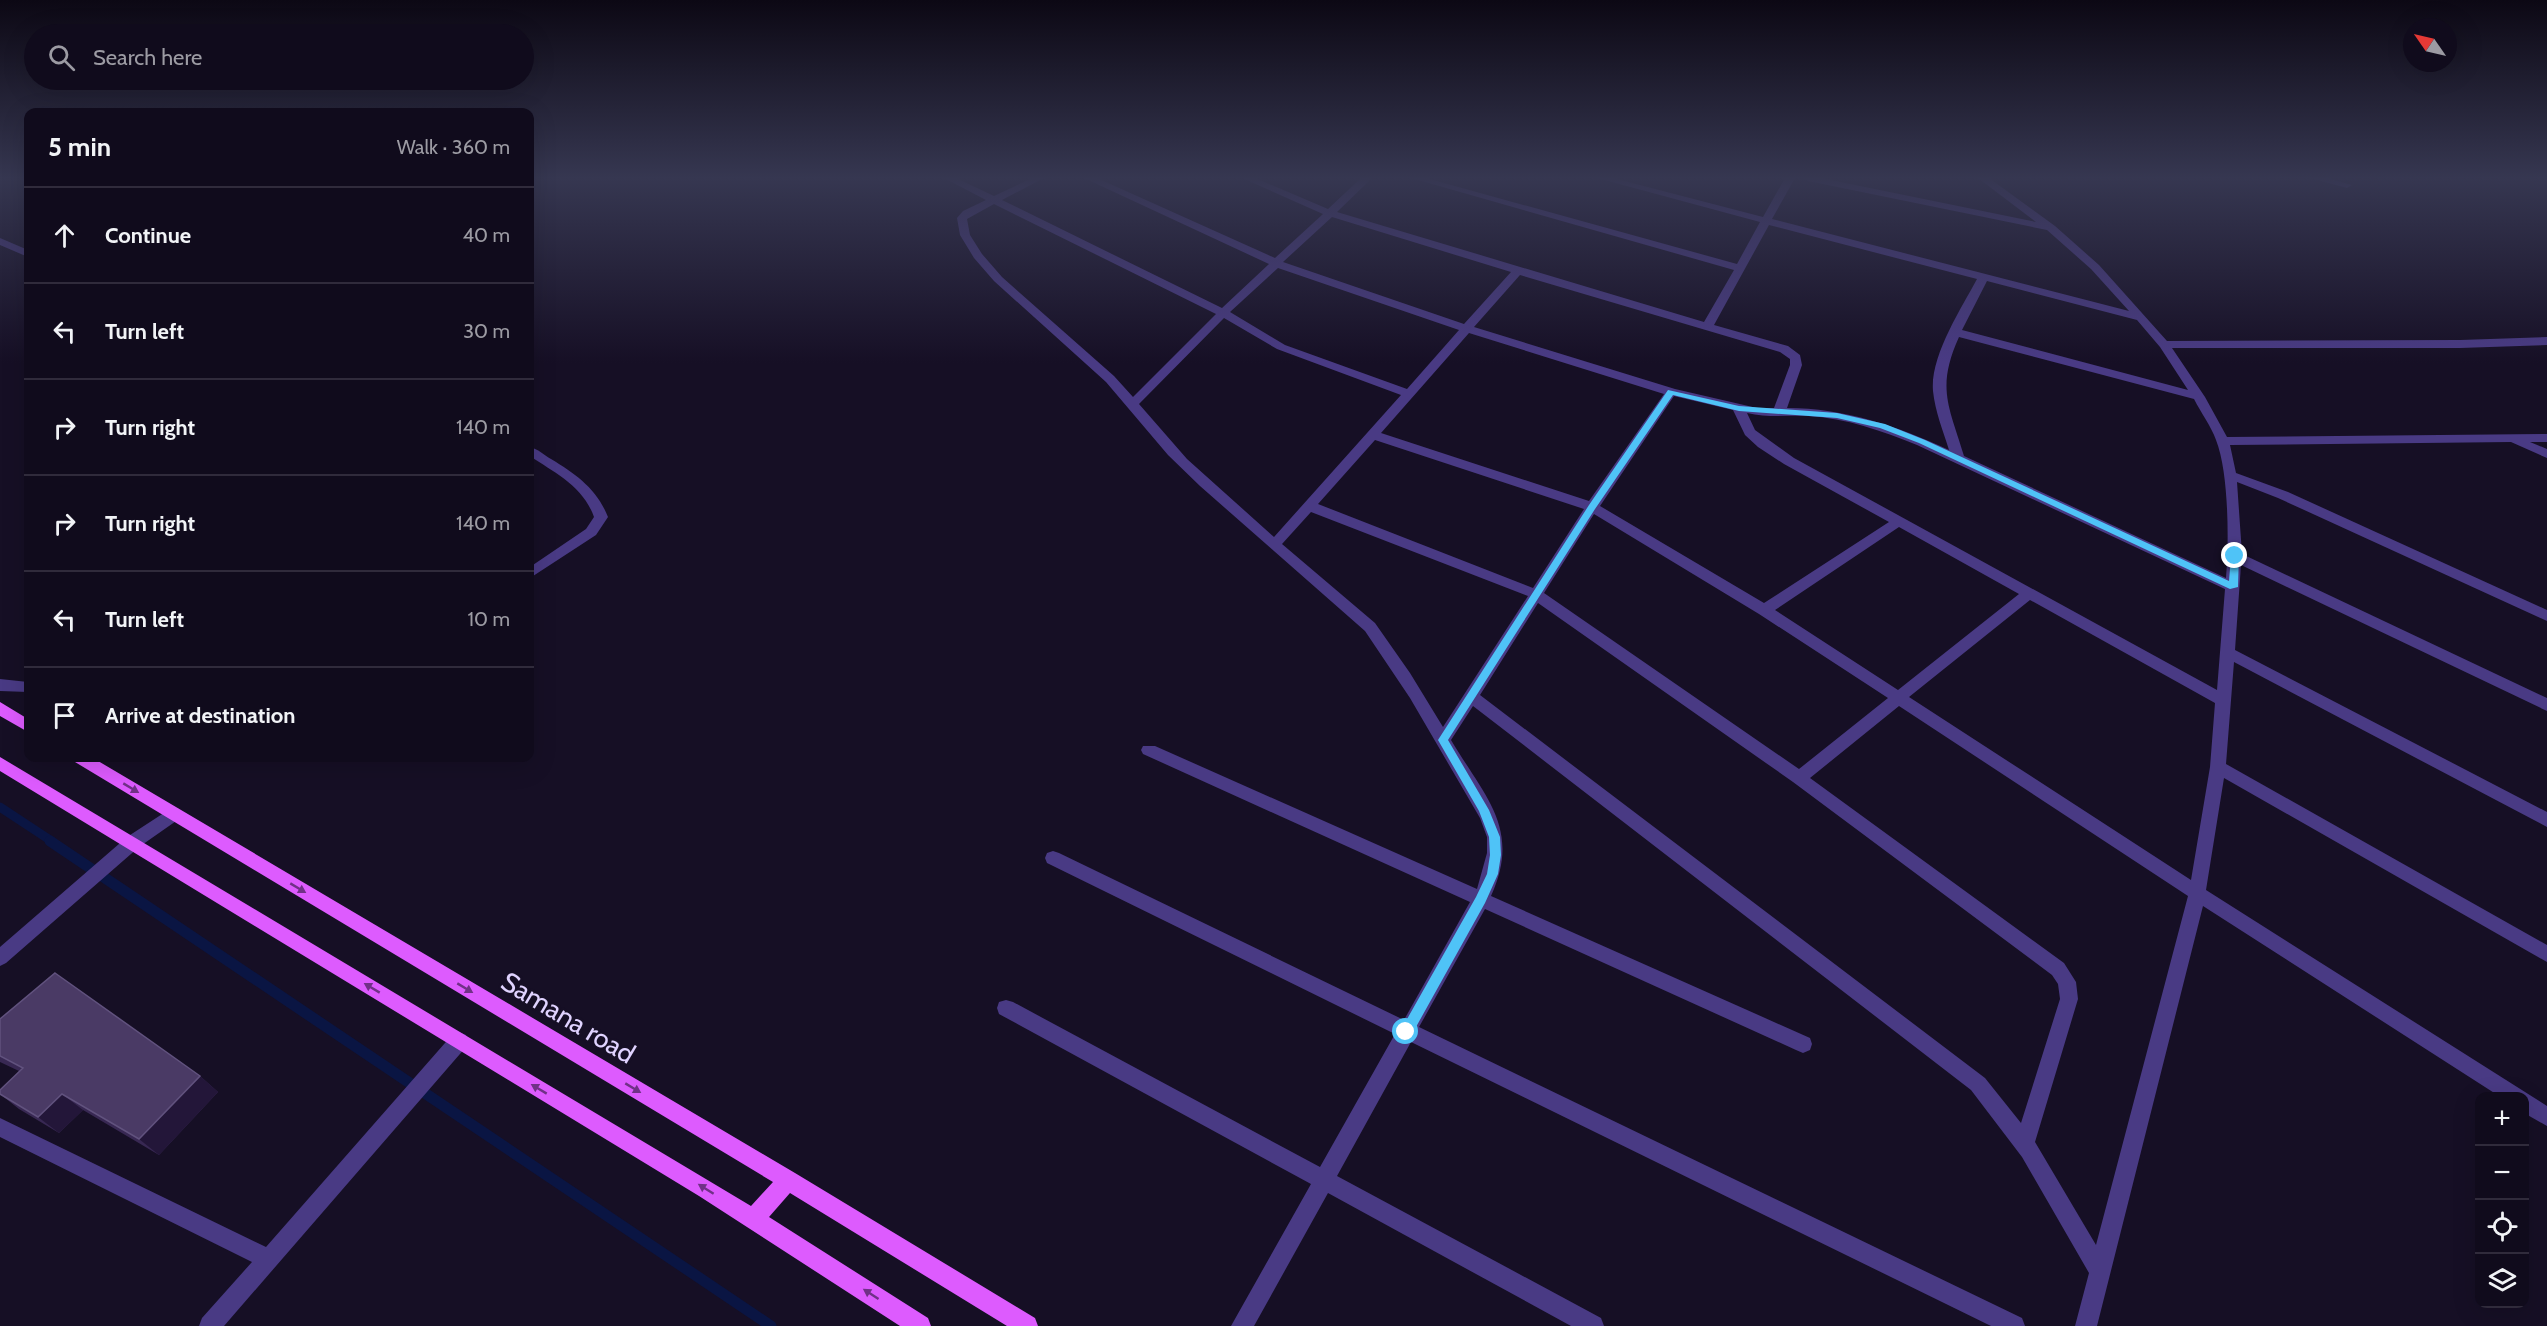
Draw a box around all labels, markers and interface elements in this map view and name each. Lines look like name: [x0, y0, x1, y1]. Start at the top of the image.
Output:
north arrow: [2403, 18, 2457, 72]
search box: [24, 24, 534, 90]
icon: search: [45, 41, 78, 74]
text: Search here: [93, 44, 202, 71]
text: 5 min: [48, 131, 111, 163]
text: Walk · 360 m: [397, 135, 510, 159]
icon: ahead: [48, 219, 81, 252]
text: Continue: [105, 222, 191, 249]
text: 40 m: [462, 223, 510, 247]
icon: left: [48, 315, 81, 348]
text: Turn left: [105, 318, 184, 345]
text: 30 m: [463, 319, 510, 343]
icon: right: [48, 411, 81, 444]
text: Turn right: [105, 414, 195, 441]
text: 140 m: [456, 415, 510, 439]
icon: right: [48, 507, 81, 540]
text: Turn right: [105, 510, 195, 537]
text: 140 m: [456, 511, 510, 535]
route end: [2221, 542, 2247, 568]
icon: left: [48, 603, 81, 636]
text: Turn left: [105, 606, 184, 633]
text: 10 m: [467, 607, 510, 631]
icon: arrive: [48, 699, 81, 732]
text: Arrive at destination: [105, 702, 295, 729]
one-way arrow: [123, 783, 140, 793]
one-way arrow: [290, 883, 306, 894]
street label: Samana road: [495, 965, 641, 1070]
one-way arrow: [364, 983, 380, 994]
one-way arrow: [457, 983, 474, 993]
route start: [1392, 1018, 1418, 1044]
one-way arrow: [625, 1082, 641, 1093]
one-way arrow: [531, 1084, 547, 1095]
map controls: [2475, 1092, 2529, 1308]
button: +: [2475, 1092, 2529, 1146]
button: −: [2475, 1146, 2529, 1200]
one-way arrow: [698, 1184, 714, 1195]
button: locate: [2475, 1200, 2529, 1254]
button: layers: [2475, 1254, 2529, 1308]
one-way arrow: [862, 1289, 879, 1300]

